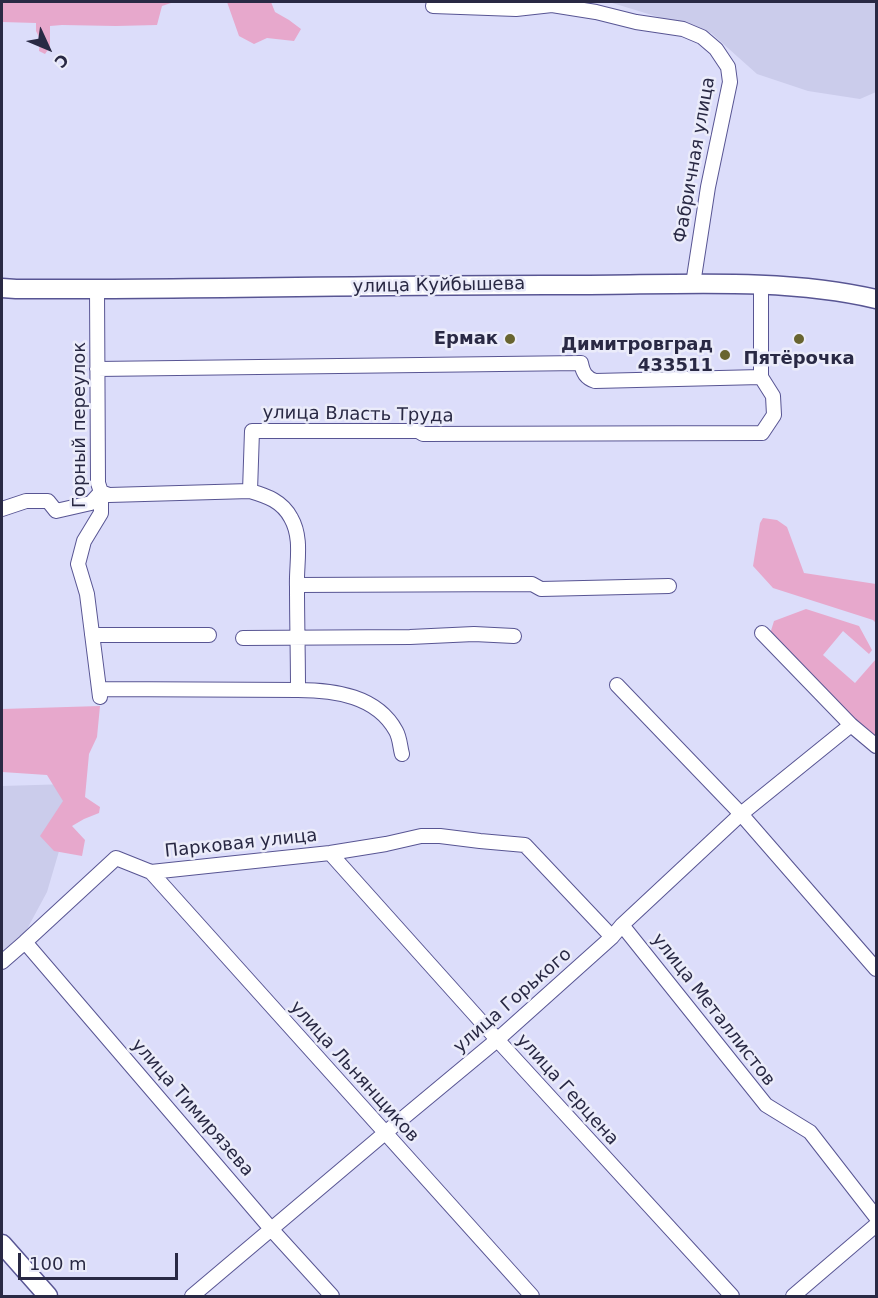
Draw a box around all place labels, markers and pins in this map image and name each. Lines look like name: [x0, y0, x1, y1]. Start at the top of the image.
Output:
place label: Ермак: [434, 328, 498, 350]
marker: Ермак: [503, 332, 517, 346]
marker: Пятёрочка: [792, 332, 806, 346]
place label: Димитровград 433511: [561, 334, 713, 376]
marker: Димитровград 433511: [718, 348, 732, 362]
place label: Пятёрочка: [743, 348, 855, 370]

